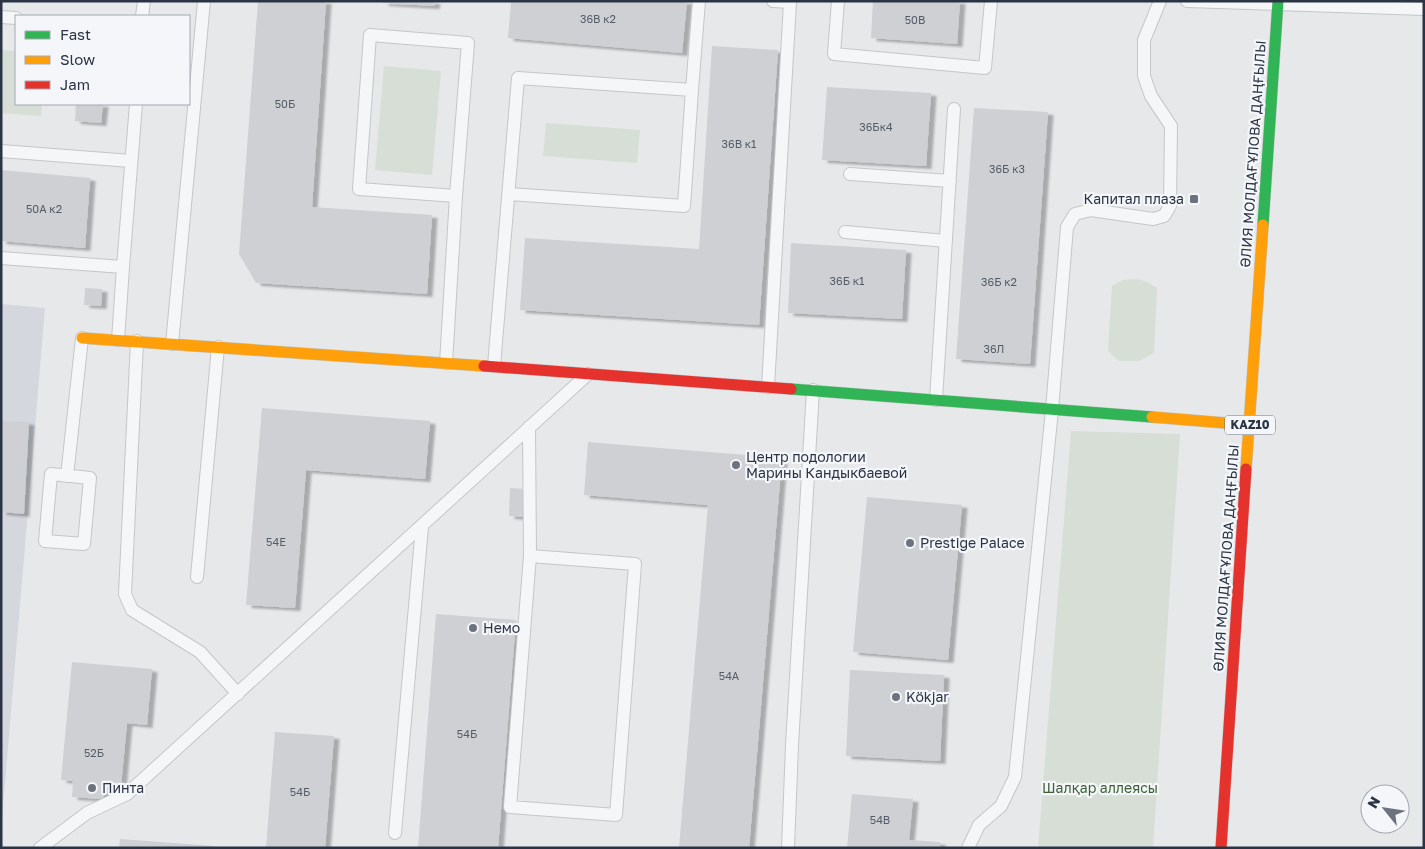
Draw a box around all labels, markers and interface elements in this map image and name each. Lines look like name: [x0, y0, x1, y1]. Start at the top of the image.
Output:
house number: 36В к2: [580, 12, 616, 25]
house number: 50В: [905, 13, 925, 26]
legend: [15, 15, 190, 105]
text: Fast: [60, 25, 91, 43]
street label: ӘЛИЯ МОЛДАҒҰЛОВА ДАҢҒЫЛЫ: [1236, 40, 1269, 268]
text: Slow: [60, 50, 95, 68]
text: Jam: [60, 75, 90, 93]
house number: 50Б: [275, 97, 295, 110]
house number: 36Бк4: [859, 120, 893, 133]
house number: 36В к1: [722, 137, 756, 150]
house number: 36Б к3: [989, 162, 1025, 175]
place label: Капитал плаза: [1084, 190, 1184, 207]
marker: Капитал плаза: [1188, 193, 1200, 205]
house number: 50А к2: [26, 202, 62, 215]
house number: 36Б к1: [830, 274, 864, 287]
house number: 36Б к2: [981, 275, 1017, 288]
house number: 36Л: [984, 342, 1004, 355]
road number: KAZ10: [1225, 416, 1275, 434]
street label: ӘЛИЯ МОЛДАҒҰЛОВА ДАҢҒЫЛЫ: [1209, 444, 1242, 672]
place label: Центр подологии Марины Кандыкбаевой: [746, 448, 907, 481]
marker: Центр подологии Марины Кандыкбаевой: [730, 459, 742, 471]
place label: Prestige Palace: [920, 534, 1025, 551]
house number: 54Е: [266, 535, 286, 548]
marker: Prestige Palace: [904, 537, 916, 549]
place label: Немо: [483, 619, 520, 636]
marker: Немо: [467, 622, 479, 634]
house number: 54А: [719, 669, 740, 682]
place label: Kökjar: [906, 688, 949, 705]
marker: Kökjar: [890, 691, 902, 703]
house number: 54Б: [457, 727, 477, 740]
house number: 52Б: [84, 746, 104, 759]
place label: Пинта: [102, 779, 144, 796]
park label: Шалқар аллеясы: [1042, 779, 1158, 796]
marker: Пинта: [86, 782, 98, 794]
north arrow: [1360, 784, 1410, 834]
house number: 54Б: [290, 785, 310, 798]
text: N: [1363, 793, 1383, 811]
house number: 54В: [870, 813, 890, 826]

